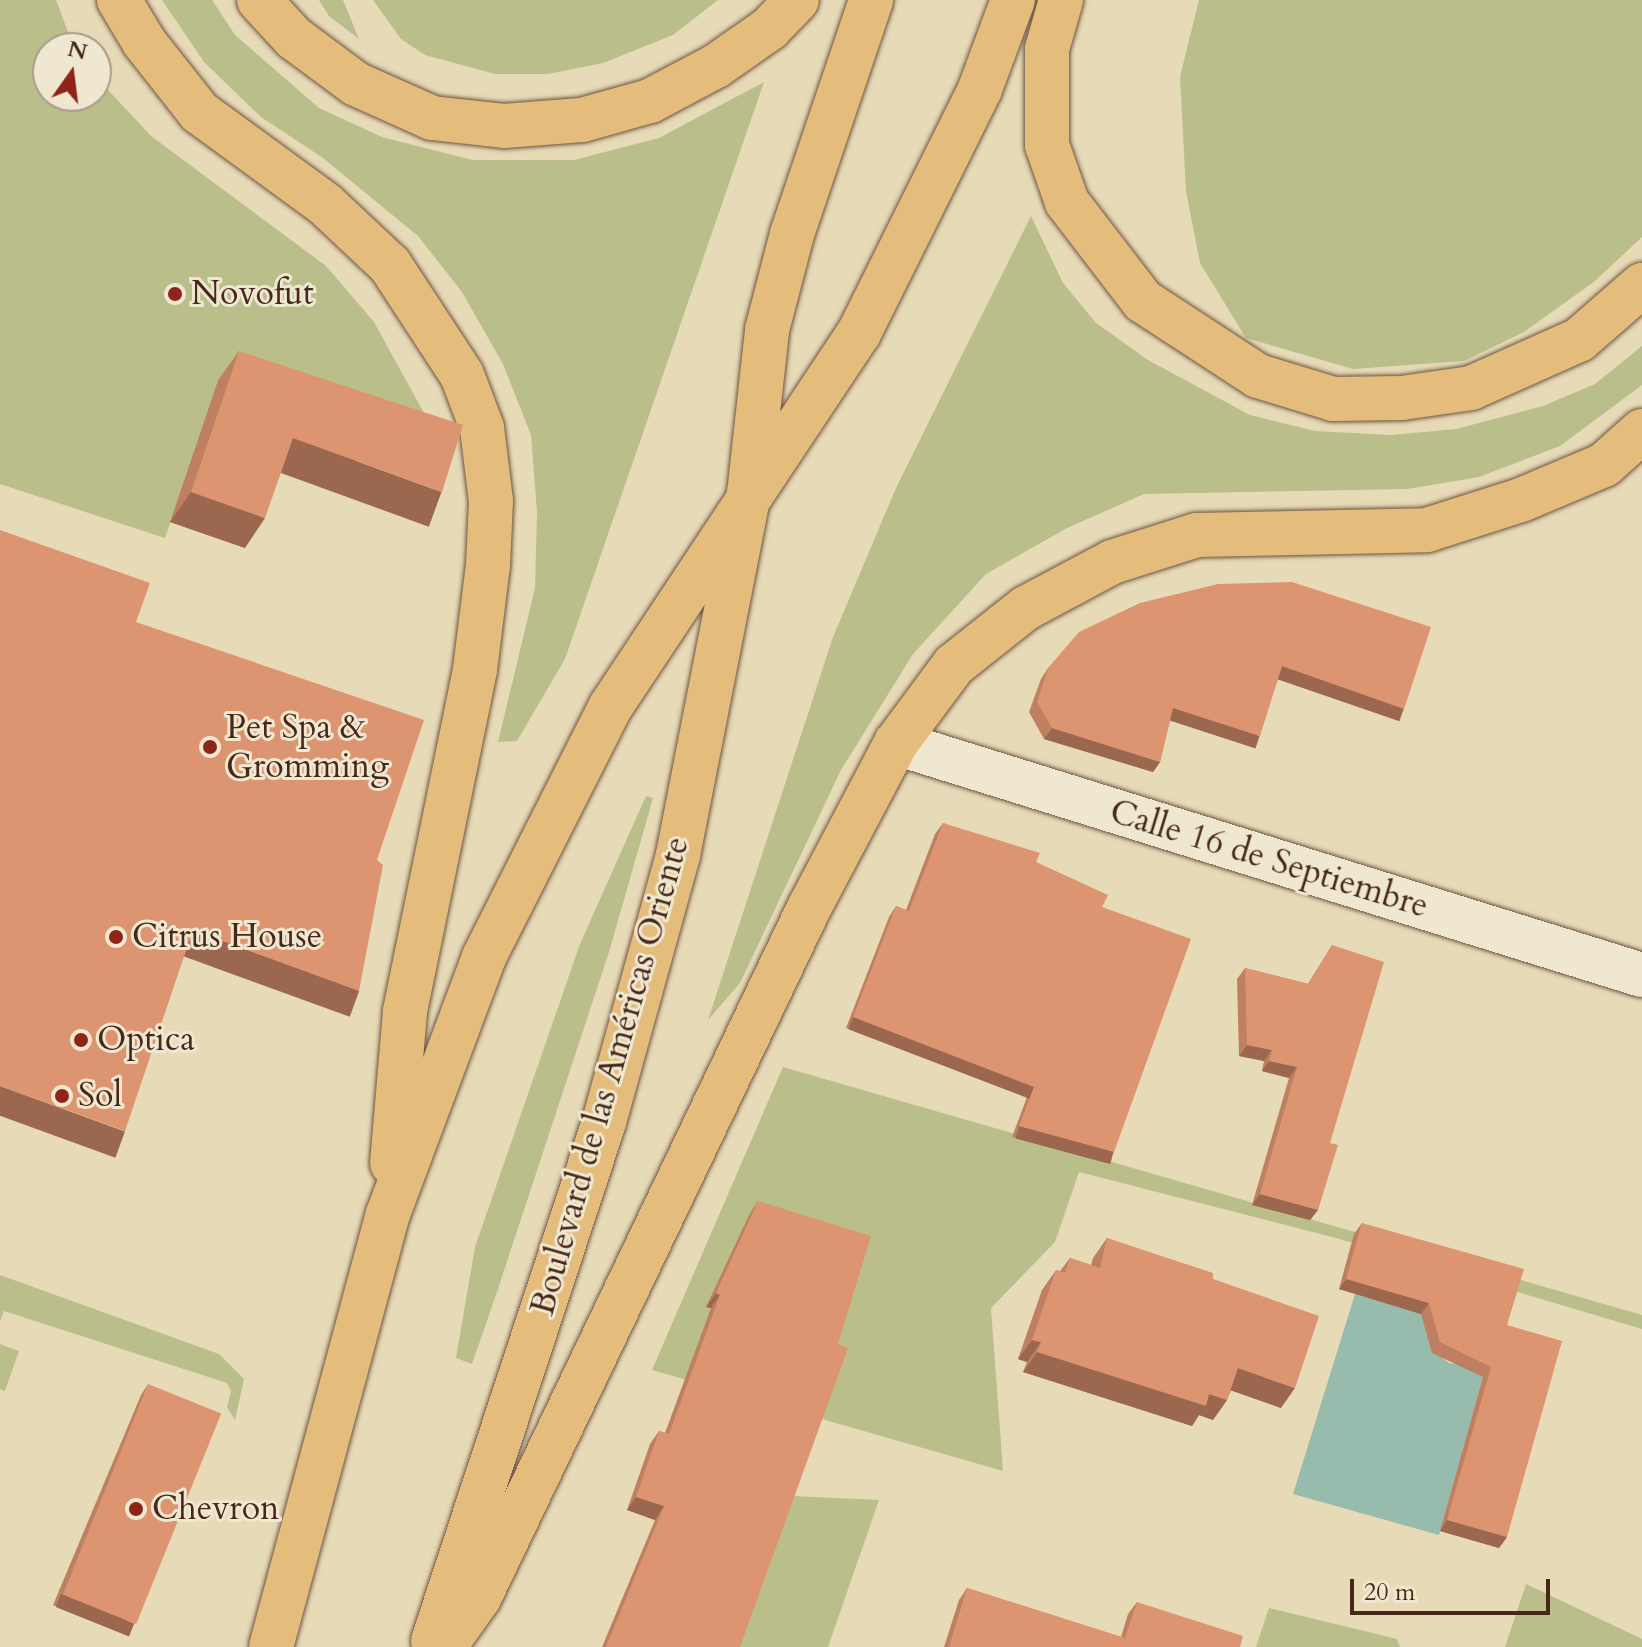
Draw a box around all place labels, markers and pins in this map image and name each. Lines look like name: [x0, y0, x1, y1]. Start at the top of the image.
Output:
place label: Novofut: [191, 274, 314, 314]
marker: Novofut: [166, 285, 184, 303]
place label: Pet Spa & Gromming: [226, 707, 389, 786]
marker: Pet Spa & Gromming: [201, 738, 219, 756]
place label: Citrus House: [132, 917, 322, 957]
marker: Citrus House: [107, 928, 125, 946]
place label: Optica: [97, 1020, 195, 1060]
marker: Optica: [72, 1031, 90, 1049]
place label: Sol: [78, 1076, 122, 1116]
marker: Sol: [53, 1087, 71, 1105]
place label: Chevron: [152, 1489, 279, 1529]
marker: Chevron: [127, 1500, 145, 1518]

